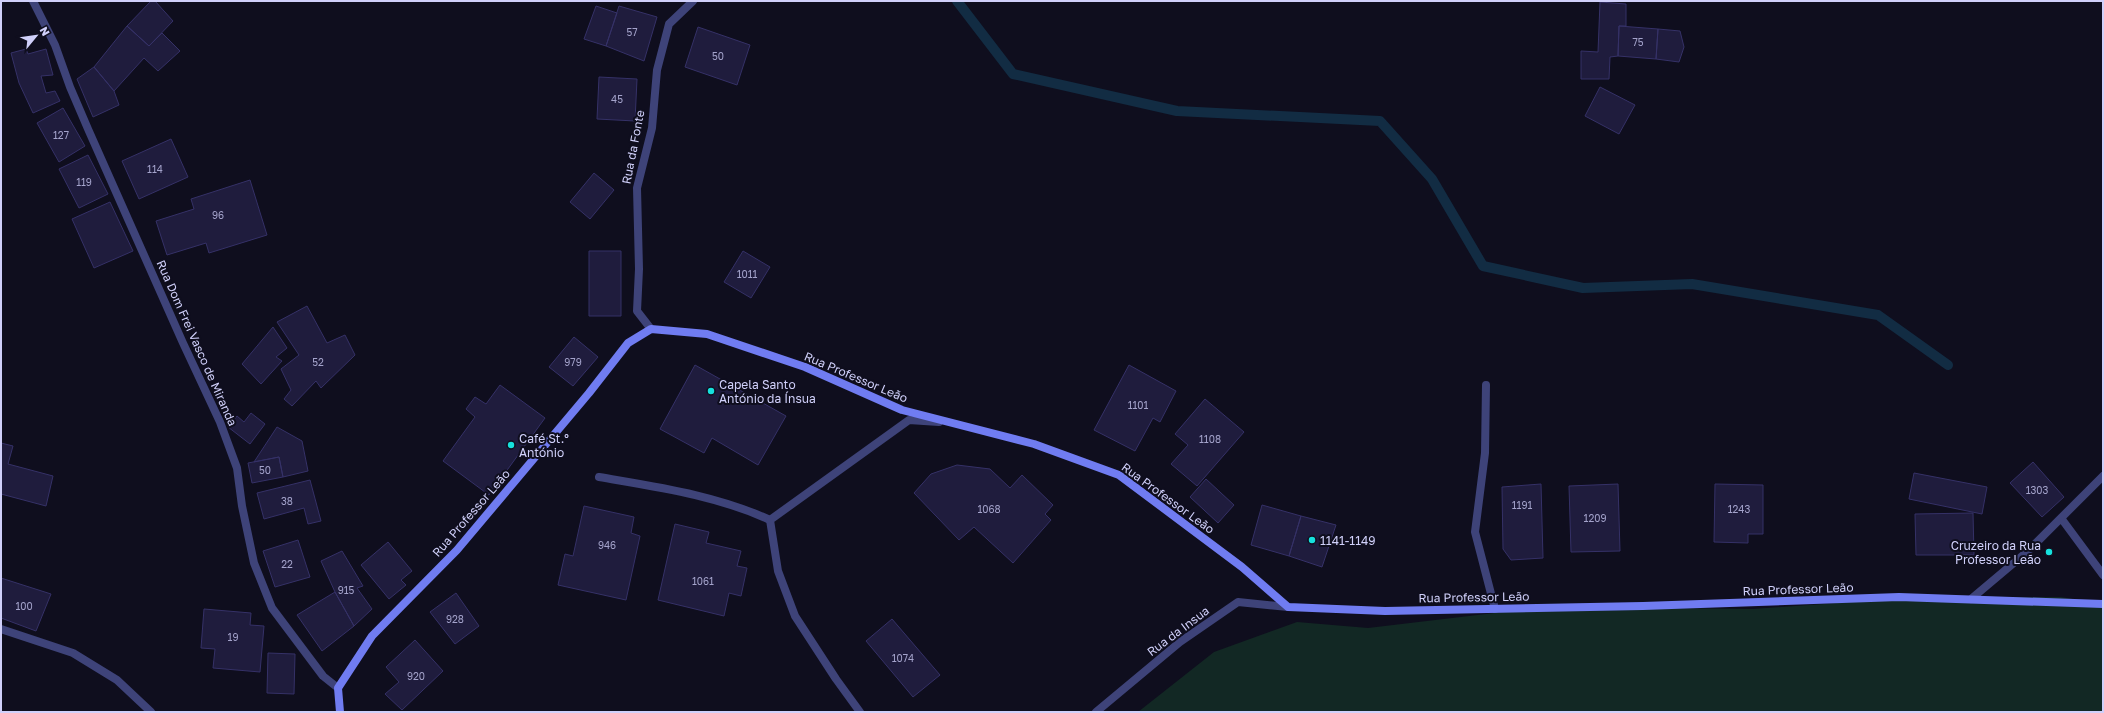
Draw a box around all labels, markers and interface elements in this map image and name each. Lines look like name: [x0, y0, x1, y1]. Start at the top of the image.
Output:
north arrow: [16, 16, 56, 56]
text: N: [37, 24, 53, 38]
house number: 57: [626, 26, 638, 38]
house number: 75: [1632, 36, 1644, 48]
house number: 50: [712, 50, 724, 62]
house number: 45: [611, 93, 623, 105]
street label: Rua da Fonte: [618, 109, 648, 185]
house number: 127: [53, 129, 69, 141]
house number: 114: [147, 163, 163, 175]
house number: 119: [76, 176, 92, 188]
house number: 96: [212, 209, 224, 221]
street label: Rua Dom Frei Vasco de Miranda: [154, 258, 240, 428]
house number: 1011: [737, 268, 758, 280]
street label: Rua Professor Leão: [802, 348, 910, 406]
house number: 52: [312, 356, 324, 368]
house number: 979: [564, 356, 582, 368]
place label: Capela Santo António da Ínsua: [719, 377, 816, 406]
marker: Capela Santo António da Ínsua: [706, 386, 716, 396]
house number: 1101: [1128, 399, 1149, 411]
place label: Café St.º António: [519, 431, 569, 460]
house number: 1108: [1199, 433, 1221, 445]
marker: Café St.º António: [506, 440, 516, 450]
street label: Rua Professor Leão: [1119, 459, 1217, 537]
house number: 50: [259, 464, 271, 476]
street label: Rua Professor Leão: [429, 466, 513, 560]
house number: 1303: [2026, 484, 2049, 496]
house number: 38: [281, 495, 293, 507]
house number: 1191: [1512, 499, 1532, 511]
house number: 1068: [977, 503, 1001, 515]
house number: 1243: [1728, 503, 1750, 515]
house number: 1209: [1584, 512, 1606, 524]
place label: 1141-1149: [1320, 533, 1376, 548]
marker: 1141-1149: [1307, 535, 1317, 545]
place label: Cruzeiro da Rua Professor Leão: [1951, 538, 2041, 567]
house number: 946: [598, 539, 616, 551]
marker: Cruzeiro da Rua Professor Leão: [2044, 547, 2054, 557]
house number: 22: [281, 558, 293, 570]
house number: 1061: [692, 575, 714, 587]
street label: Rua Professor Leão: [1742, 580, 1854, 598]
house number: 915: [338, 584, 355, 596]
street label: Rua Professor Leão: [1418, 589, 1530, 605]
house number: 100: [15, 600, 33, 612]
street label: Rua da Insua: [1144, 603, 1212, 659]
house number: 928: [446, 613, 464, 625]
house number: 19: [228, 631, 238, 643]
house number: 1074: [892, 652, 914, 664]
house number: 920: [407, 670, 425, 682]

